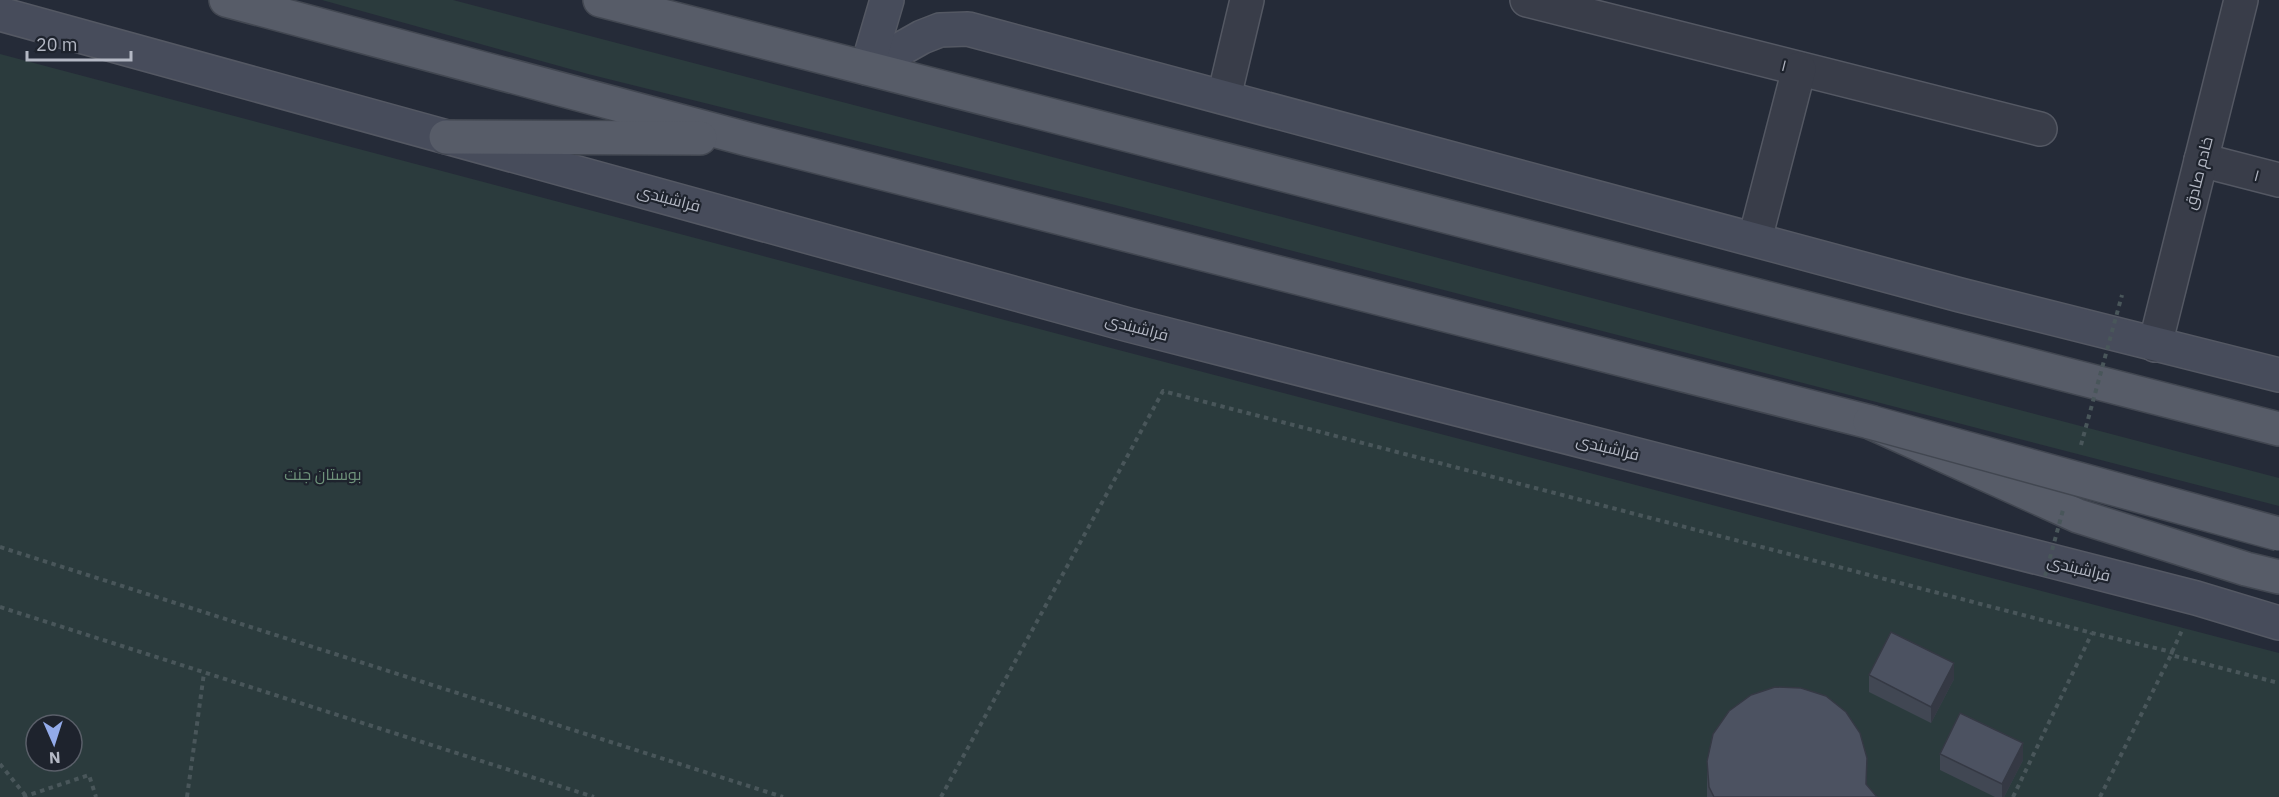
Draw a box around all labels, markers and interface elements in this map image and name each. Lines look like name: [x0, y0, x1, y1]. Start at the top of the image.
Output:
scale bar: [27, 24, 130, 62]
text: 20 m: [36, 33, 78, 56]
street label: ۱: [1779, 55, 1789, 75]
street label: خادم صادق: [2179, 134, 2219, 212]
street label: ۱: [2252, 165, 2262, 185]
street label: فراشبندی: [635, 180, 703, 217]
street label: فراشبندی: [1103, 309, 1171, 346]
street label: فراشبندی: [1574, 430, 1642, 465]
park label: بوستان جنت: [284, 464, 362, 485]
street label: فراشبندی: [2045, 551, 2113, 586]
north arrow: [24, 713, 84, 773]
text: N: [48, 748, 61, 768]

